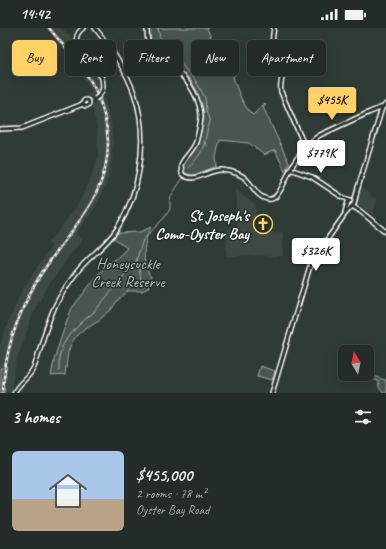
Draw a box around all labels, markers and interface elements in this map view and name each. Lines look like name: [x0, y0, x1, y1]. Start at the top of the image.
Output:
text: 14:42: [20, 5, 50, 24]
chip: Buy: [12, 40, 57, 76]
chip: Rent: [65, 40, 116, 76]
chip: Filters: [124, 40, 183, 76]
chip: New: [191, 40, 239, 76]
chip: Apartment: [247, 40, 326, 76]
pin: $455K: [304, 87, 360, 121]
text: $455K: [317, 92, 347, 108]
pin: $779K: [293, 140, 349, 174]
text: $779K: [306, 145, 336, 161]
place label: St Joseph's Como-Oyster Bay: [155, 206, 251, 244]
church icon: St Joseph's Como-Oyster Bay: [252, 213, 274, 235]
pin: $326K: [288, 238, 344, 272]
text: $326K: [301, 243, 331, 259]
park label: Honeysuckle Creek Reserve: [91, 254, 167, 292]
north arrow: [338, 345, 374, 381]
map controls: [338, 345, 374, 381]
icon: filters: [352, 406, 374, 428]
text: 3 homes: [12, 407, 60, 428]
text: $455,000: [136, 465, 192, 486]
icon: home: [44, 467, 92, 515]
text: 2 rooms · 78 m²: [136, 486, 206, 502]
text: Oyster Bay Road: [136, 502, 209, 518]

